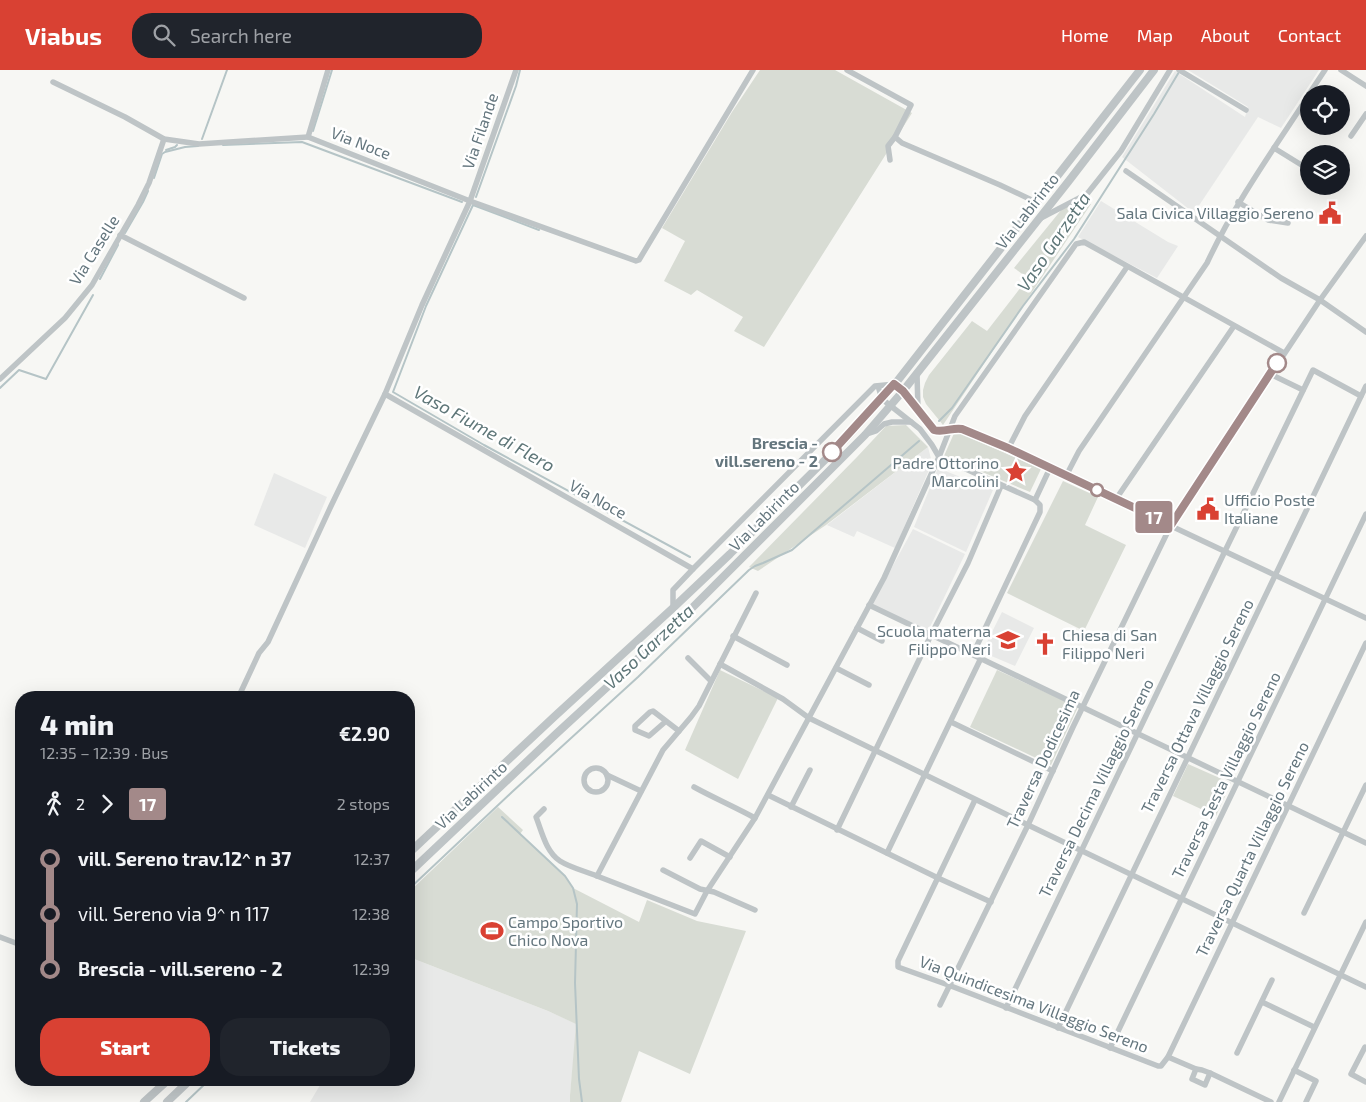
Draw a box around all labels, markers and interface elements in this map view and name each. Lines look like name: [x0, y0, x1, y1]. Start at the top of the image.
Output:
search box: [132, 13, 482, 58]
text: Viabus: [25, 21, 102, 50]
icon: search: [150, 21, 178, 49]
text: Search here: [190, 24, 292, 47]
text: Home: [1061, 24, 1109, 46]
text: Map: [1137, 24, 1173, 46]
text: About: [1201, 24, 1250, 46]
text: Contact: [1278, 24, 1341, 46]
map controls: [1300, 85, 1350, 195]
button: locate: [1300, 85, 1350, 135]
street label: Via Filande: [458, 90, 501, 171]
street label: Via Noce: [328, 122, 394, 163]
button: layers: [1300, 145, 1350, 195]
street label: Via Labirinto: [991, 169, 1062, 252]
water label: Vaso Garzetta: [1012, 188, 1094, 295]
public building icon: Sala Civica Villaggio Sereno: [1317, 200, 1343, 226]
place label: Sala Civica Villaggio Sereno: [1117, 203, 1314, 222]
street label: Via Caselle: [65, 211, 123, 288]
unlabelled marker: [1267, 353, 1287, 373]
water label: Vaso Fiume di Flero: [410, 380, 559, 476]
place label: Brescia - vill.sereno - 2: [715, 433, 818, 470]
marker: Brescia - vill.sereno - 2: [822, 442, 842, 462]
place label: Padre Ottorino Marcolini: [893, 453, 999, 490]
place icon: Padre Ottorino Marcolini: [1003, 459, 1029, 485]
street label: Via Noce: [566, 475, 630, 522]
street label: Via Labirinto: [725, 477, 803, 555]
unlabelled marker: [1090, 483, 1104, 497]
place label: Ufficio Poste Italiane: [1224, 490, 1315, 527]
public building icon: Ufficio Poste Italiane: [1195, 496, 1221, 522]
line badge: 17: [1132, 501, 1176, 533]
text: 17: [1145, 506, 1163, 528]
street label: Traversa Ottava Villaggio Sereno: [1136, 595, 1257, 816]
water label: Vaso Garzetta: [599, 599, 698, 694]
place label: Scuola materna Filippo Neri: [877, 621, 991, 658]
place label: Chiesa di San Filippo Neri: [1062, 625, 1157, 662]
school or university icon: Scuola materna Filippo Neri: [995, 627, 1021, 653]
church icon: Chiesa di San Filippo Neri: [1032, 631, 1058, 657]
street label: Traversa Sesta Villaggio Sereno: [1167, 668, 1284, 881]
street label: Traversa Decima Villaggio Sereno: [1034, 675, 1157, 900]
street label: Traversa Dodicesima: [1002, 686, 1083, 831]
text: 4 min: [40, 707, 114, 741]
text: €2.90: [339, 722, 390, 745]
street label: Traversa Quarta Villaggio Sereno: [1191, 738, 1313, 960]
text: 12:35 – 12:39 · Bus: [40, 743, 168, 762]
street label: Via Labirinto: [431, 757, 510, 833]
icon: walk: [40, 790, 68, 818]
icon: forward: [93, 790, 121, 818]
text: 17: [139, 793, 156, 815]
text: 2: [76, 794, 85, 813]
text: 2 stops: [337, 794, 390, 813]
text: vill. Sereno trav.12^ n 37: [78, 847, 291, 870]
text: 12:37: [354, 849, 390, 868]
text: vill. Sereno via 9^ n 117: [78, 902, 270, 925]
text: 12:38: [352, 904, 390, 923]
place label: Campo Sportivo Chico Nova: [508, 912, 623, 949]
sports icon: Campo Sportivo Chico Nova: [479, 918, 505, 944]
street label: Via Quindicesima Villaggio Sereno: [917, 951, 1151, 1057]
text: Brescia - vill.sereno - 2: [78, 957, 283, 980]
text: 12:39: [353, 959, 390, 978]
button: Start: [40, 1018, 210, 1076]
button: Tickets: [220, 1018, 390, 1076]

